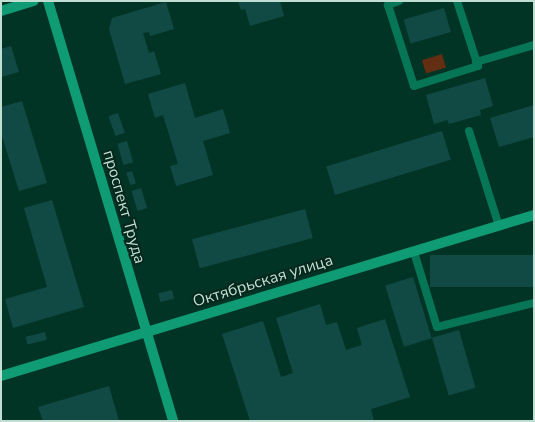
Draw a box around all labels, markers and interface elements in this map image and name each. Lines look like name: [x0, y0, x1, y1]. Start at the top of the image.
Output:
street label: проспект Труда: [99, 148, 149, 266]
street label: Октябрьская улица: [191, 251, 335, 311]

